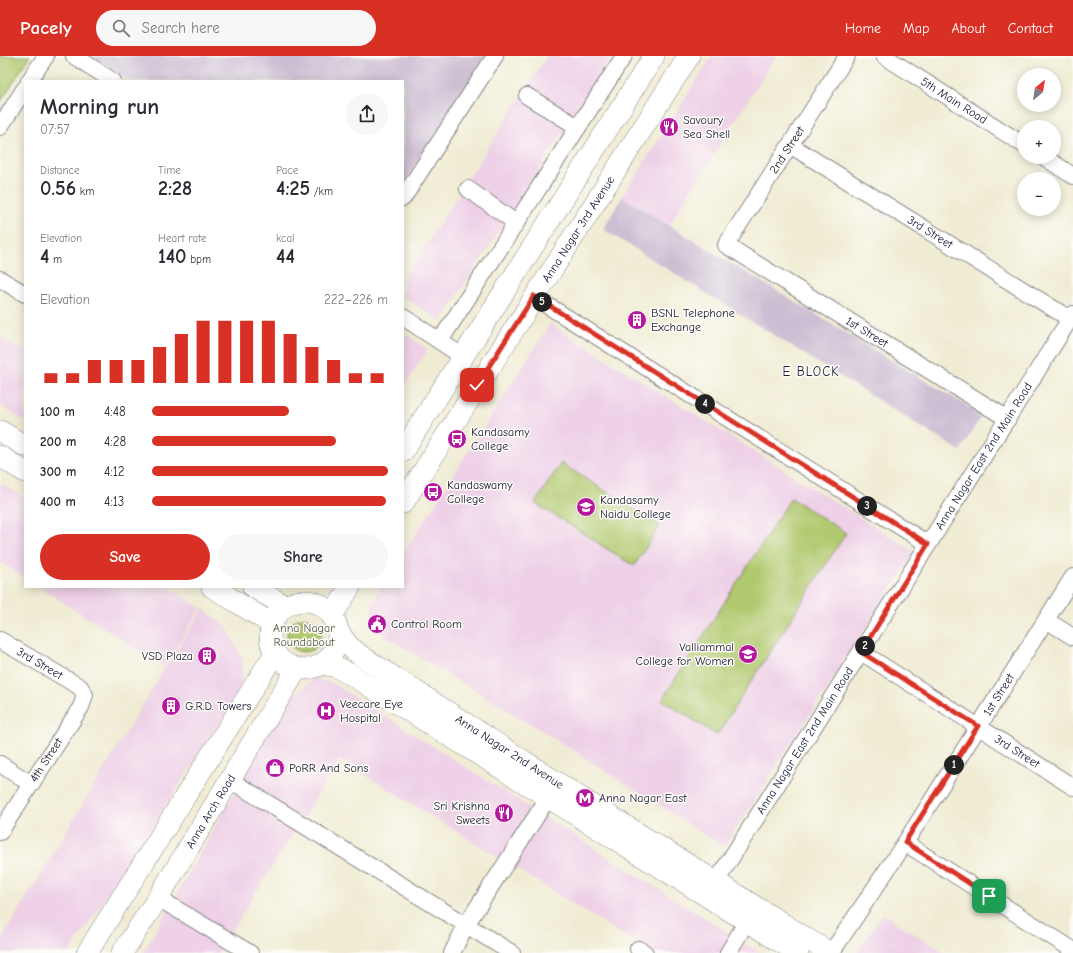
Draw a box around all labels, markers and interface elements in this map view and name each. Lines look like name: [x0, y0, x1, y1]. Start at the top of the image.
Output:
search box: [96, 10, 376, 46]
text: Pacely: [20, 17, 72, 39]
icon: search: [110, 17, 132, 39]
text: Search here: [142, 19, 220, 37]
text: Home: [845, 20, 881, 37]
text: Map: [903, 20, 929, 37]
text: About: [951, 20, 986, 37]
text: Contact: [1008, 20, 1053, 37]
north arrow: [1017, 68, 1061, 112]
map controls: [1017, 68, 1061, 216]
street label: 5th Main Road: [918, 74, 990, 127]
button: share: [346, 93, 388, 135]
text: Morning run: [40, 94, 159, 120]
place label: Savoury Sea Shell: [683, 113, 730, 141]
restaurant icon: Savoury Sea Shell: [658, 116, 680, 138]
button: +: [1017, 120, 1061, 164]
text: 07:57: [40, 122, 70, 137]
street label: 2nd Street: [767, 123, 808, 176]
text: Distance: [40, 164, 79, 177]
text: Time: [158, 164, 181, 177]
text: Pace: [276, 164, 298, 177]
button: −: [1017, 172, 1061, 216]
street label: Anna Nagar 3rd Avenue: [539, 173, 617, 285]
text: 0.56: [40, 177, 76, 200]
text: 2:28: [158, 177, 192, 200]
text: 4:25: [276, 177, 310, 200]
text: km: [76, 185, 94, 198]
text: /km: [310, 185, 333, 198]
street label: 3rd Street: [905, 213, 956, 252]
text: Elevation: [40, 232, 82, 245]
text: Heart rate: [158, 232, 207, 245]
text: kcal: [276, 232, 294, 245]
text: 4: [40, 245, 49, 268]
text: 140: [158, 245, 186, 268]
text: 44: [276, 245, 295, 268]
text: m: [49, 253, 62, 266]
text: bpm: [186, 253, 211, 266]
text: Elevation: [40, 292, 90, 307]
text: 222–226 m: [324, 292, 388, 307]
pin: 5: [532, 292, 552, 312]
text: 5: [539, 295, 545, 308]
place label: BSNL Telephone Exchange: [651, 306, 735, 334]
building icon: BSNL Telephone Exchange: [626, 309, 648, 331]
street label: 1st Street: [843, 314, 891, 351]
district label: E BLOCK: [783, 364, 839, 379]
pin: [460, 368, 494, 402]
icon: check: [466, 374, 488, 396]
street label: Anna Nagar East 2nd Main Road: [932, 380, 1035, 532]
pin: 4: [695, 394, 715, 414]
text: 4: [702, 397, 708, 410]
text: 100 m: [40, 404, 75, 419]
text: 4:48: [104, 404, 126, 419]
place label: Kandasamy College: [471, 425, 530, 453]
bus stop icon: Kandasamy College: [446, 428, 468, 450]
text: 200 m: [40, 434, 76, 449]
text: 4:28: [104, 434, 126, 449]
text: 300 m: [40, 464, 76, 479]
text: 4:12: [104, 464, 125, 479]
place label: Kandaswamy College: [447, 478, 513, 506]
bus stop icon: Kandaswamy College: [422, 481, 444, 503]
place label: Kandasamy Naidu College: [600, 493, 671, 521]
text: 400 m: [40, 494, 76, 509]
text: 4:13: [104, 494, 124, 509]
school or university icon: Kandasamy Naidu College: [575, 496, 597, 518]
pin: 3: [857, 496, 877, 516]
text: 3: [864, 499, 870, 512]
button: Save: [40, 534, 210, 580]
button: Share: [218, 534, 388, 580]
public building icon: Control Room: [366, 613, 388, 635]
place label: Control Room: [391, 617, 462, 631]
park label: Anna Nagar Roundabout: [273, 621, 335, 649]
pin: 2: [855, 636, 875, 656]
text: 2: [862, 639, 868, 652]
place label: Valliammal College for Women: [636, 640, 734, 668]
school or university icon: Valliammal College for Women: [737, 643, 759, 665]
street label: 3rd Street: [14, 644, 66, 683]
building icon: VSD Plaza: [196, 645, 218, 667]
place label: VSD Plaza: [142, 649, 193, 663]
street label: Anna Nagar East 2nd Main Road: [754, 665, 856, 817]
street label: 1st Street: [980, 670, 1018, 718]
building icon: G.R.D. Towers: [160, 695, 182, 717]
place label: Veecare Eye Hospital: [340, 697, 403, 725]
place label: G.R.D. Towers: [185, 699, 251, 713]
hospital icon: Veecare Eye Hospital: [315, 700, 337, 722]
street label: Anna Nagar 2nd Avenue: [453, 712, 566, 792]
street label: 3rd Street: [992, 732, 1043, 771]
street label: 4th Street: [27, 735, 66, 785]
pin: 1: [944, 755, 964, 775]
shop icon: PoRR And Sons: [264, 757, 286, 779]
text: 1: [952, 758, 956, 771]
place label: PoRR And Sons: [289, 761, 368, 775]
street label: Anna Arch Road: [183, 772, 238, 851]
metro station icon: Anna Nagar East: [574, 787, 596, 809]
place label: Anna Nagar East: [599, 791, 687, 805]
place label: Sri Krishna Sweets: [433, 799, 490, 827]
restaurant icon: Sri Krishna Sweets: [493, 802, 515, 824]
pin: [972, 879, 1006, 913]
icon: arrive: [978, 885, 1000, 907]

